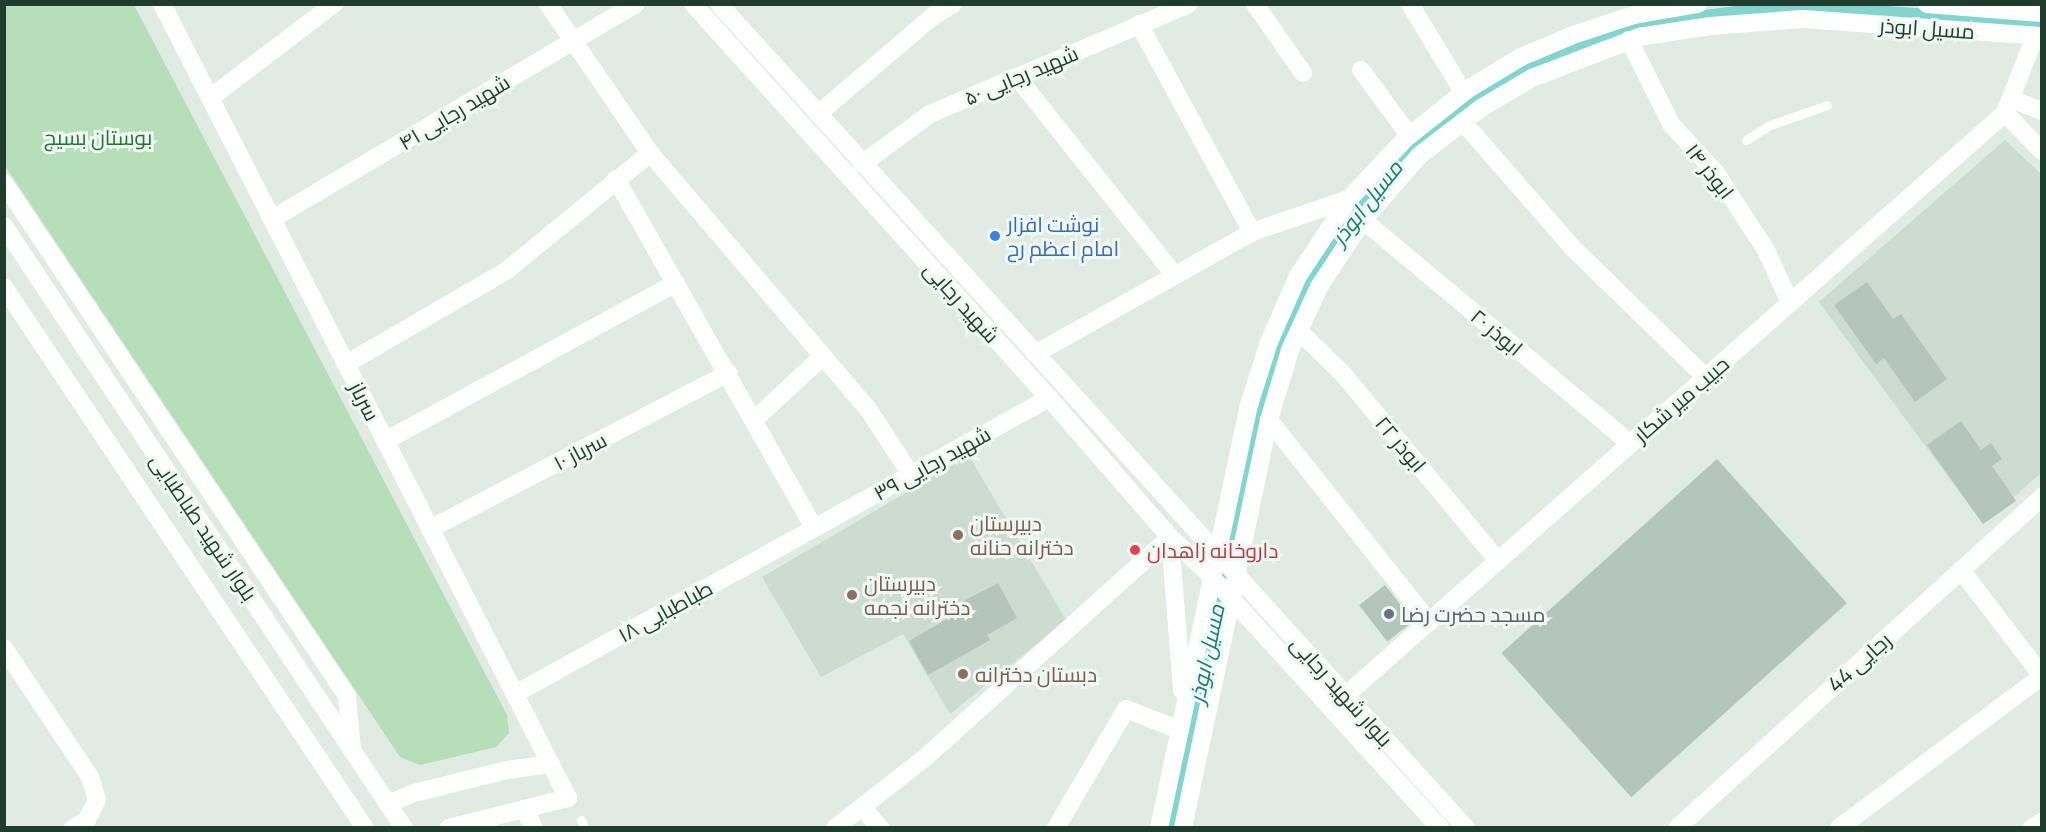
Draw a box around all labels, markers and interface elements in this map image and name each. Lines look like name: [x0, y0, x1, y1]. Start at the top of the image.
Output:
street label: مسیل ابوذر: [1878, 12, 1976, 44]
street label: شهید رجایی ۵۰: [960, 40, 1082, 110]
street label: شهید رجایی ۴۱: [394, 69, 514, 155]
park label: بوستان بسیج: [44, 124, 152, 150]
street label: ابوذر ۱۴: [1680, 138, 1740, 204]
water label: مسیل ابوذر: [1326, 155, 1408, 251]
place label: نوشت افزار امام اعظم رح: [1007, 211, 1119, 261]
marker: نوشت افزار امام اعظم رح: [988, 229, 1002, 243]
street label: شهید رجایی: [919, 256, 1005, 348]
street label: ابوذر ۲۰: [1466, 303, 1528, 361]
street label: حبیب میر شکار: [1628, 351, 1734, 447]
street label: سرباز: [345, 377, 385, 425]
street label: ابوذر ۲۲: [1370, 411, 1432, 477]
street label: شهید رجایی ۳۹: [869, 421, 995, 505]
street label: سرباز ۱۰: [549, 427, 611, 475]
street label: بلوار شهید طباطبایی: [145, 448, 263, 606]
place label: دبیرستان دخترانه حنانه: [970, 510, 1074, 560]
marker: دبیرستان دخترانه حنانه: [951, 528, 965, 542]
place label: داروخانه زاهدان: [1147, 537, 1278, 563]
marker: داروخانه زاهدان: [1128, 543, 1142, 557]
place label: دبیرستان دخترانه نجمه: [864, 570, 970, 620]
street label: طباطبایی ۱۸: [613, 575, 717, 647]
marker: دبیرستان دخترانه نجمه: [845, 588, 859, 602]
place label: مسجد حضرت رضا: [1401, 601, 1546, 627]
water label: مسیل ابوذر: [1184, 602, 1230, 706]
marker: مسجد حضرت رضا: [1382, 607, 1396, 621]
street label: رجایی 44: [1822, 627, 1896, 697]
street label: بلوار شهید رجایی: [1286, 631, 1398, 751]
place label: دبستان دخترانه: [975, 661, 1097, 687]
marker: دبستان دخترانه: [956, 667, 970, 681]

